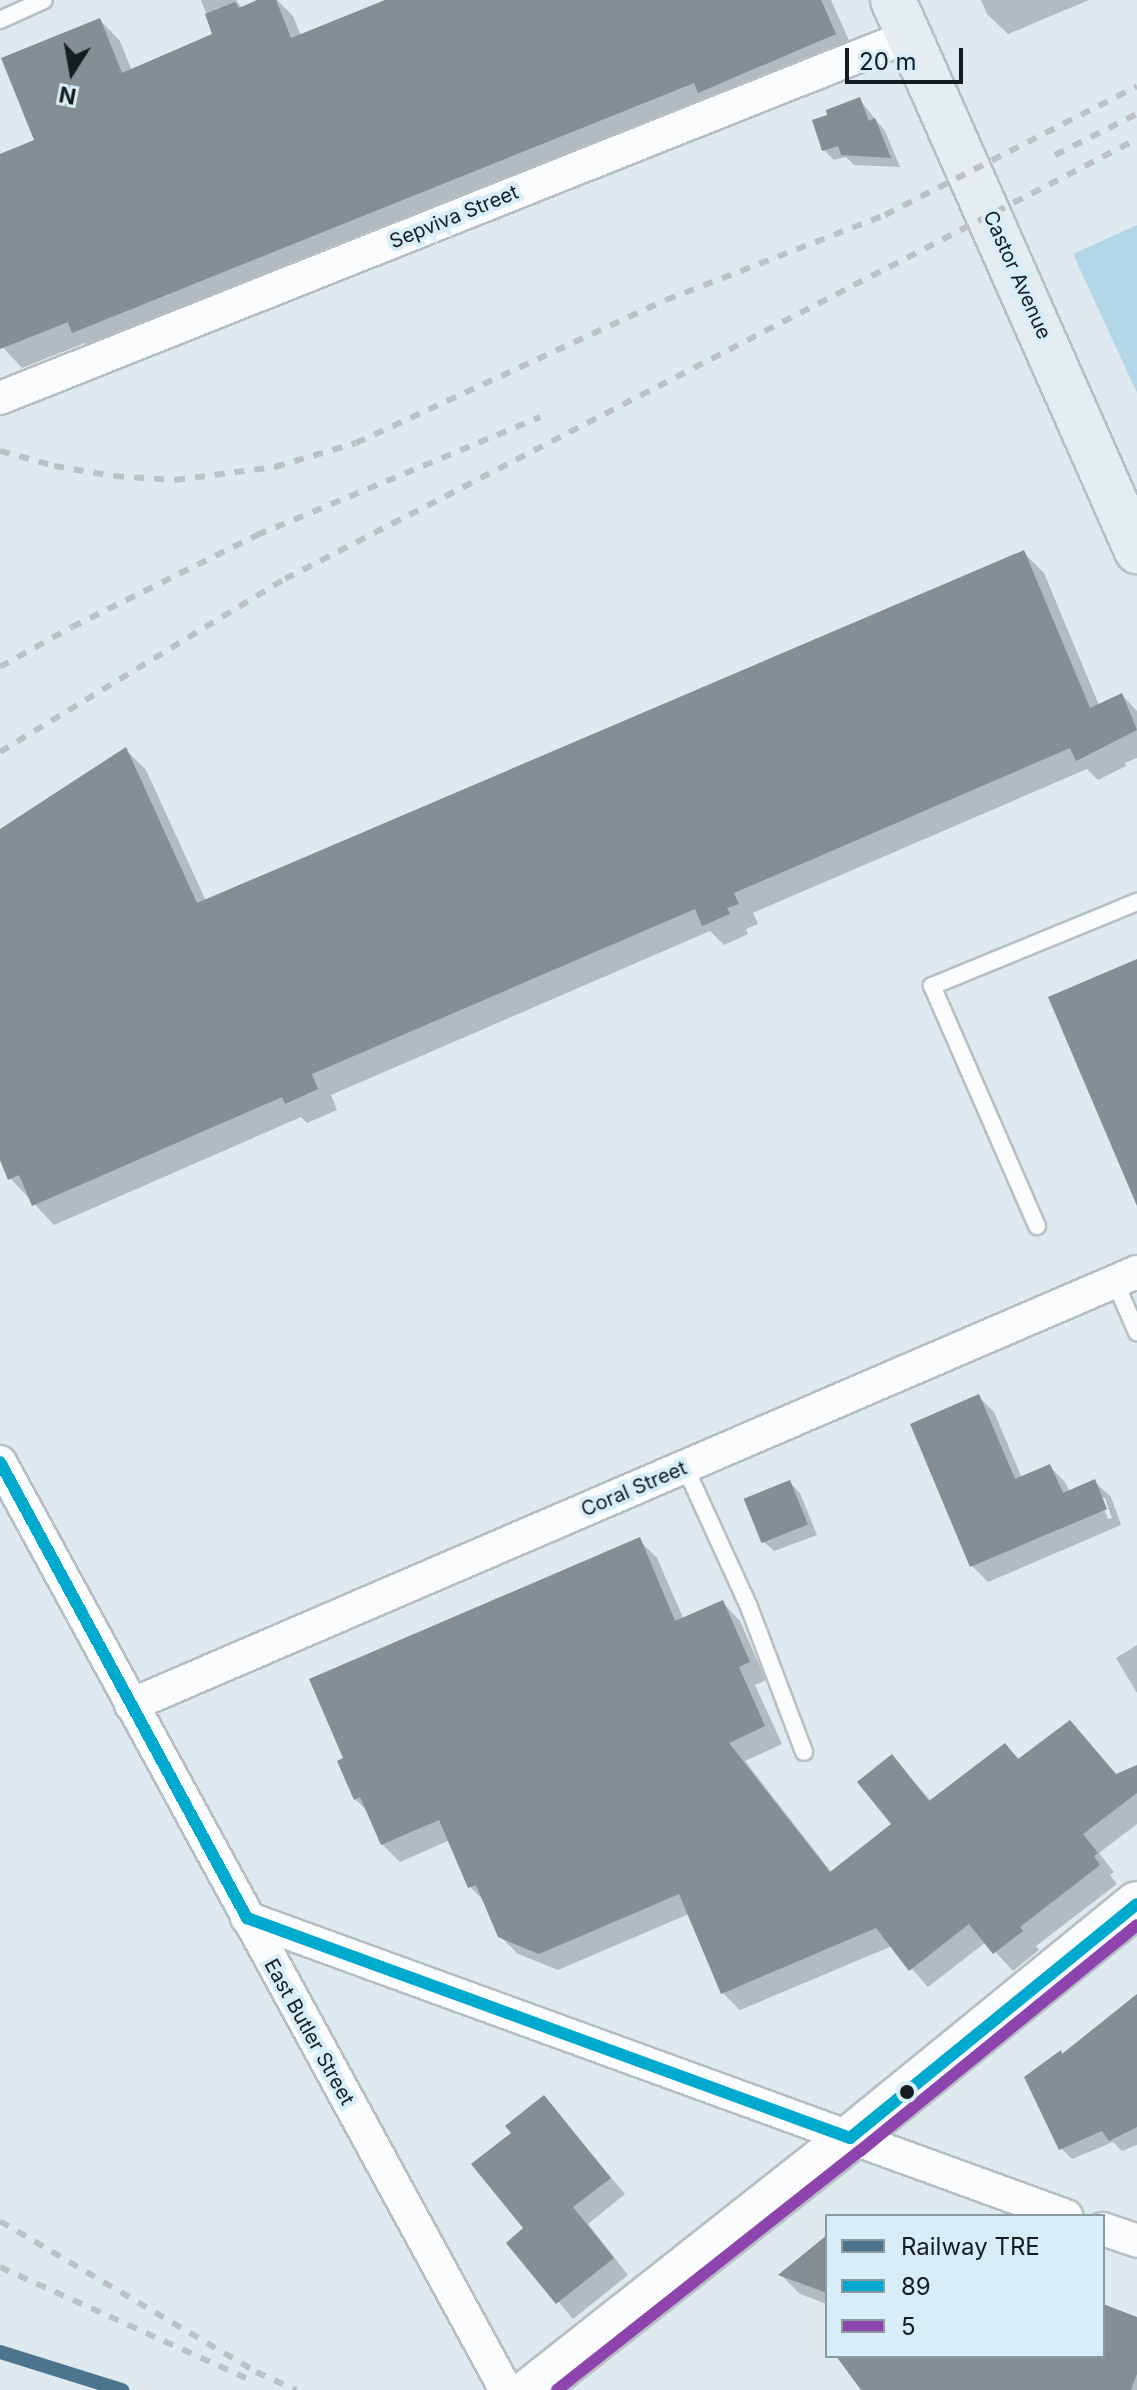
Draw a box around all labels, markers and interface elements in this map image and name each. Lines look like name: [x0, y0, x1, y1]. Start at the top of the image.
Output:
north arrow: [32, 32, 112, 112]
scale bar: [849, 32, 967, 82]
text: 20 m: [859, 47, 917, 76]
text: N: [57, 81, 78, 110]
street label: Sepviva Street: [386, 180, 522, 254]
street label: Castor Avenue: [978, 207, 1056, 343]
street label: Coral Street: [578, 1456, 690, 1522]
street label: East Butler Street: [259, 1955, 359, 2109]
unlabelled marker: [899, 2084, 915, 2100]
legend: [825, 2214, 1105, 2358]
text: Railway TRE: [901, 2232, 1040, 2261]
text: 89: [901, 2272, 931, 2301]
text: 5: [901, 2312, 916, 2341]

